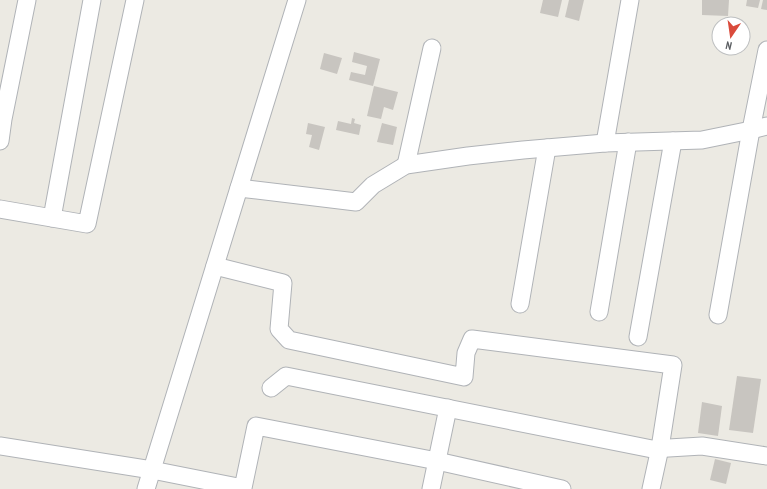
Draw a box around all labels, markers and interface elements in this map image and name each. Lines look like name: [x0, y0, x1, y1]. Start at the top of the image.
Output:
north arrow: [711, 16, 751, 56]
text: N: [724, 38, 733, 53]

